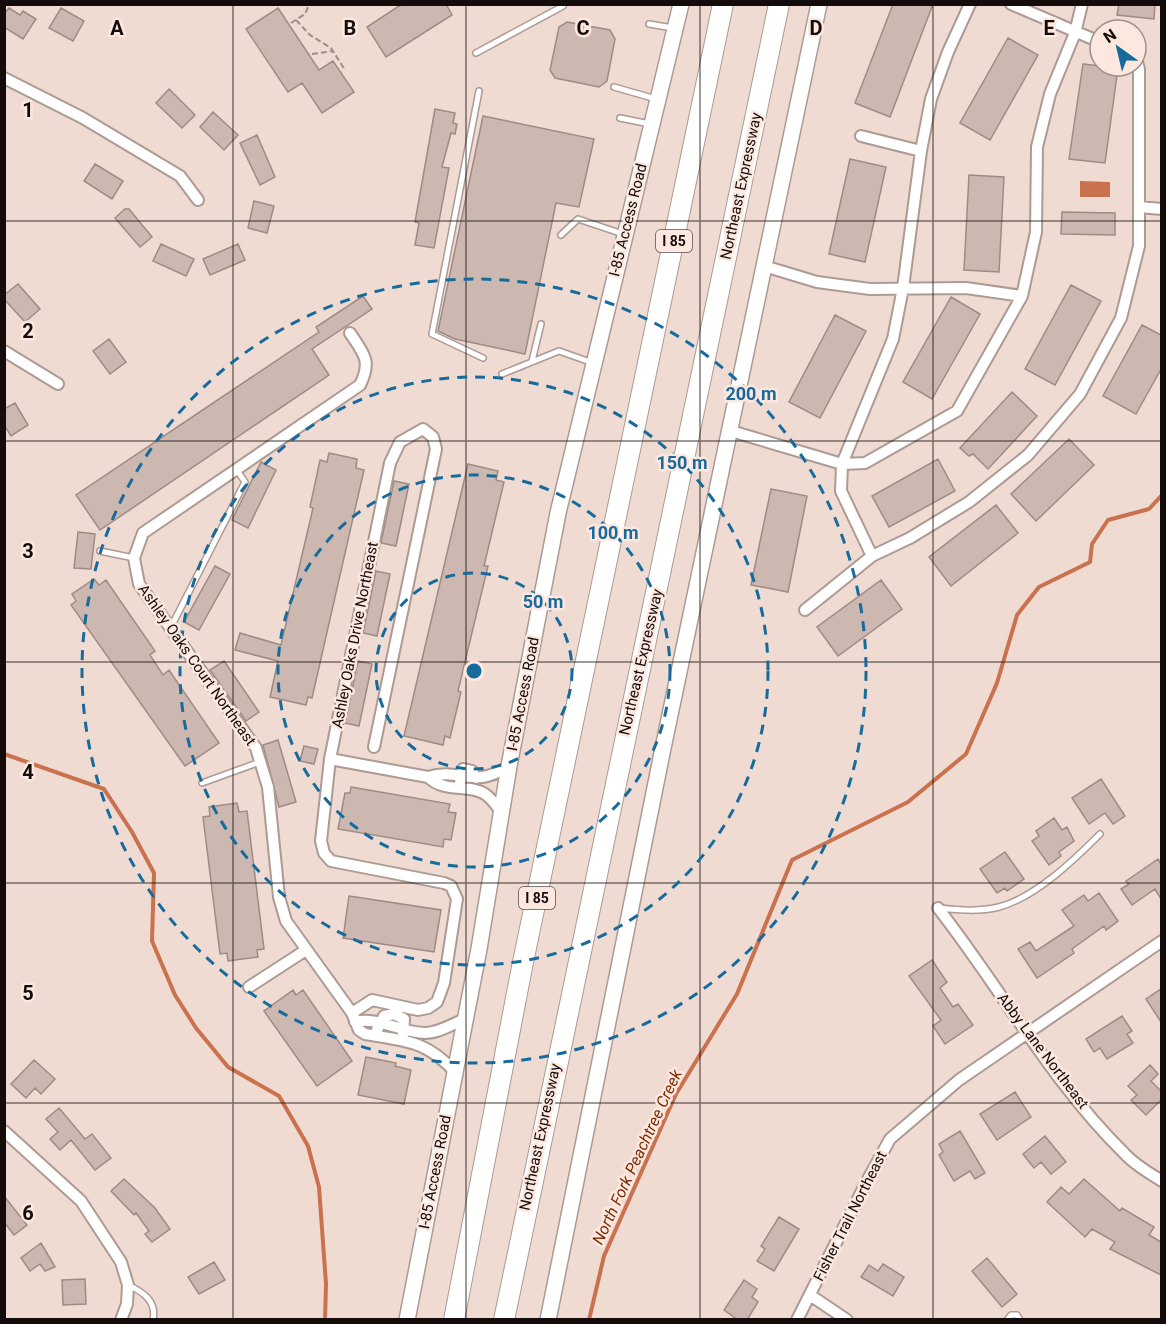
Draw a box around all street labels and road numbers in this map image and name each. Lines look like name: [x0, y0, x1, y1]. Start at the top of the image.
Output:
street label: Northeast Expressway: [717, 111, 765, 261]
street label: I-85 Access Road: [605, 162, 651, 278]
road number: I 85: [656, 230, 692, 252]
street label: Ashley Oaks Drive Northeast: [328, 540, 382, 730]
street label: Ashley Oaks Court Northeast: [134, 581, 260, 749]
street label: Northeast Expressway: [615, 587, 667, 737]
street label: I-85 Access Road: [503, 635, 543, 753]
road number: I 85: [519, 887, 555, 909]
street label: Abby Lane Northeast: [994, 990, 1092, 1112]
street label: Northeast Expressway: [516, 1062, 564, 1212]
street label: I-85 Access Road: [415, 1113, 455, 1231]
street label: Fisher Trail Northeast: [809, 1148, 891, 1284]

